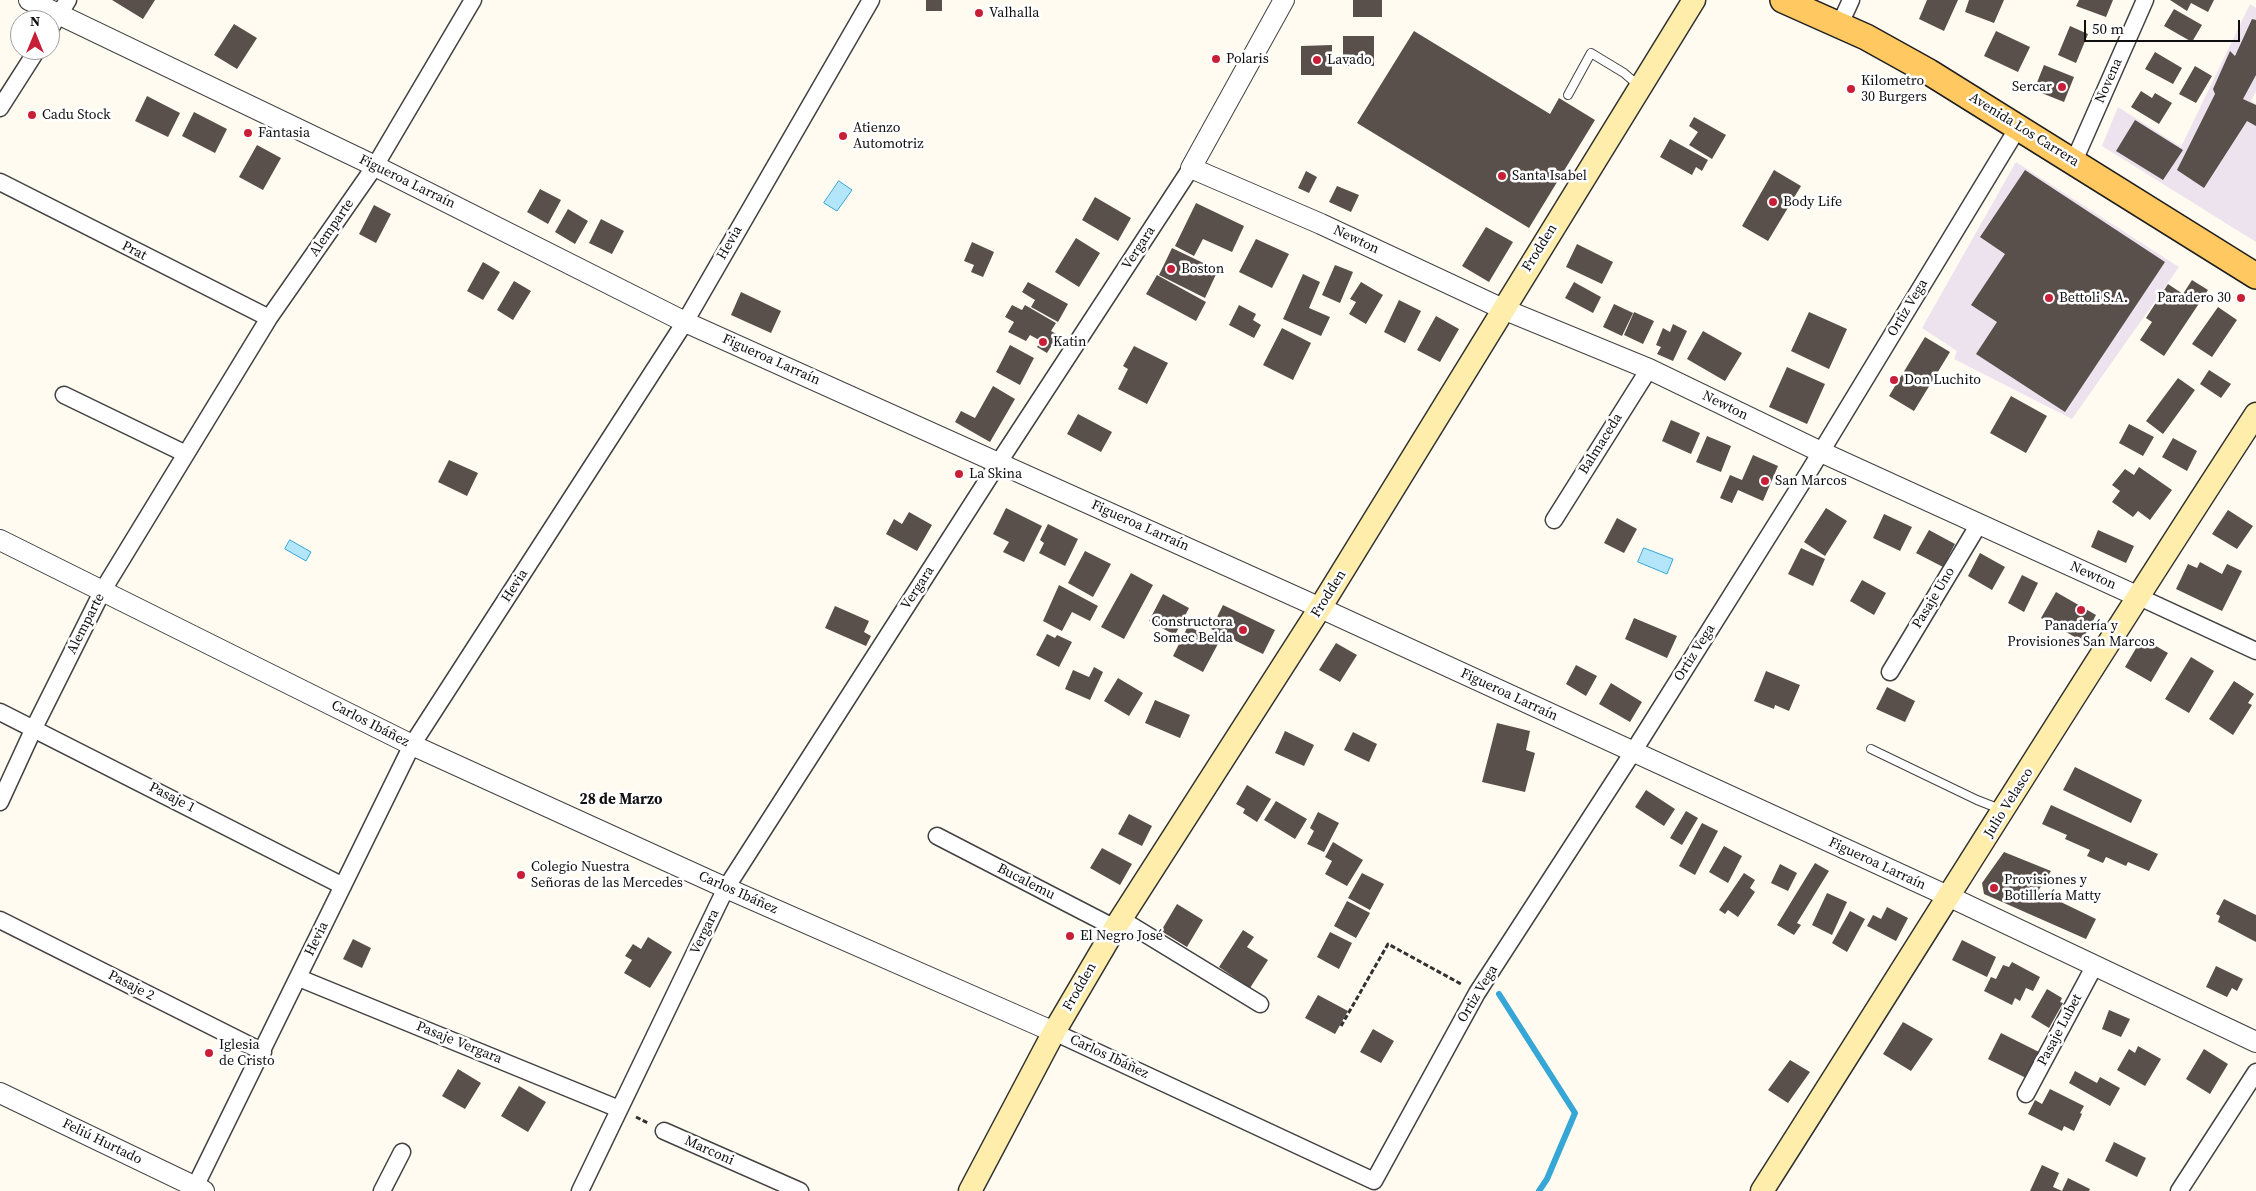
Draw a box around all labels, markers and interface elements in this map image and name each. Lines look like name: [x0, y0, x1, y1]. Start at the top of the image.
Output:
place label: Valhalla: [989, 5, 1039, 21]
marker: Valhalla: [973, 7, 985, 19]
north arrow: [10, 10, 60, 60]
scale bar: [2086, 10, 2242, 42]
text: N: [30, 11, 40, 31]
text: 50 m: [2092, 18, 2124, 39]
place label: Polaris: [1226, 51, 1269, 67]
place label: Lavado: [1327, 52, 1372, 68]
marker: Polaris: [1210, 53, 1222, 65]
marker: Lavado: [1311, 54, 1323, 66]
street label: Novena: [2092, 56, 2126, 106]
place label: Kilometro 30 Burgers: [1861, 73, 1927, 105]
place label: Sercar: [2012, 79, 2052, 95]
marker: Sercar: [2056, 81, 2068, 93]
marker: Kilometro 30 Burgers: [1845, 83, 1857, 95]
street label: Avenida Los Carrera: [1966, 89, 2082, 171]
place label: Cadu Stock: [42, 107, 111, 123]
marker: Cadu Stock: [26, 109, 38, 121]
place label: Atienzo Automotriz: [853, 120, 924, 152]
place label: Fantasia: [258, 125, 310, 141]
marker: Fantasia: [242, 127, 254, 139]
marker: Atienzo Automotriz: [837, 130, 849, 142]
street label: Figueroa Larraín: [356, 151, 458, 213]
place label: Santa Isabel: [1512, 168, 1587, 184]
marker: Santa Isabel: [1496, 170, 1508, 182]
place label: Body Life: [1783, 194, 1842, 210]
street label: Alemparte: [306, 196, 358, 260]
marker: Body Life: [1767, 196, 1779, 208]
street label: Frodden: [1519, 221, 1561, 275]
street label: Newton: [1330, 222, 1382, 258]
street label: Hevia: [714, 223, 746, 263]
street label: Vergara: [1119, 223, 1159, 273]
street label: Prat: [119, 238, 149, 264]
place label: Boston: [1181, 261, 1224, 277]
marker: Boston: [1165, 263, 1177, 275]
street label: Ortiz Vega: [1884, 276, 1932, 340]
place label: Bettoli S.A.: [2059, 290, 2128, 306]
place label: Paradero 30: [2157, 290, 2231, 306]
marker: Bettoli S.A.: [2043, 292, 2055, 304]
marker: Paradero 30: [2235, 292, 2247, 304]
street label: Figueroa Larraín: [720, 331, 822, 389]
place label: Katin: [1053, 334, 1087, 350]
marker: Katin: [1037, 336, 1049, 348]
place label: Don Luchito: [1904, 372, 1981, 388]
marker: Don Luchito: [1888, 374, 1900, 386]
street label: Newton: [1699, 388, 1751, 424]
street label: Balmaceda: [1576, 410, 1626, 478]
place label: La Skina: [969, 466, 1022, 482]
marker: La Skina: [953, 468, 965, 480]
place label: San Marcos: [1775, 473, 1847, 489]
marker: San Marcos: [1759, 475, 1771, 487]
street label: Figueroa Larraín: [1089, 497, 1191, 555]
street label: Newton: [2067, 558, 2119, 594]
street label: Vergara: [898, 563, 938, 613]
street label: Pasaje Uno: [1909, 564, 1959, 632]
street label: Hevia: [498, 566, 532, 606]
street label: Frodden: [1308, 567, 1350, 621]
street label: Alemparte: [64, 591, 108, 657]
marker: Panadería y Provisiones San Marcos: [2075, 604, 2087, 616]
place label: Constructora Somec Belda: [1151, 614, 1233, 646]
place label: Panadería y Provisiones San Marcos: [2007, 618, 2155, 650]
street label: Ortiz Vega: [1671, 621, 1719, 685]
marker: Constructora Somec Belda: [1237, 624, 1249, 636]
street label: Figueroa Larraín: [1458, 665, 1560, 725]
street label: Carlos Ibáñez: [328, 697, 412, 751]
street label: Julio Velasco: [1981, 765, 2037, 841]
street label: Pasaje 1: [146, 779, 198, 817]
district label: 28 de Marzo: [580, 791, 662, 809]
street label: Figueroa Larraín: [1826, 834, 1928, 894]
place label: Colegio Nuestra Señoras de las Mercedes: [531, 859, 683, 892]
street label: Bucalemu: [994, 860, 1058, 904]
street label: Carlos Ibáñez: [696, 868, 780, 918]
marker: Colegio Nuestra Señoras de las Mercedes: [515, 869, 527, 881]
place label: Provisiones y Botillería Matty: [2004, 872, 2101, 904]
marker: Provisiones y Botillería Matty: [1988, 882, 2000, 894]
street label: Vergara: [687, 907, 723, 957]
street label: Hevia: [302, 919, 332, 959]
place label: El Negro José: [1080, 928, 1163, 944]
marker: El Negro José: [1064, 930, 1076, 942]
street label: Frodden: [1060, 960, 1100, 1014]
street label: Ortiz Vega: [1454, 962, 1502, 1026]
street label: Pasaje 2: [105, 967, 157, 1005]
street label: Pasaje Lubet: [2034, 991, 2086, 1069]
street label: Pasaje Vergara: [414, 1018, 504, 1068]
street label: Carlos Ibáñez: [1067, 1031, 1151, 1083]
place label: Iglesia de Cristo: [219, 1037, 275, 1070]
marker: Iglesia de Cristo: [203, 1047, 215, 1059]
street label: Feliú Hurtado: [59, 1115, 145, 1169]
street label: Marconi: [682, 1133, 736, 1169]

